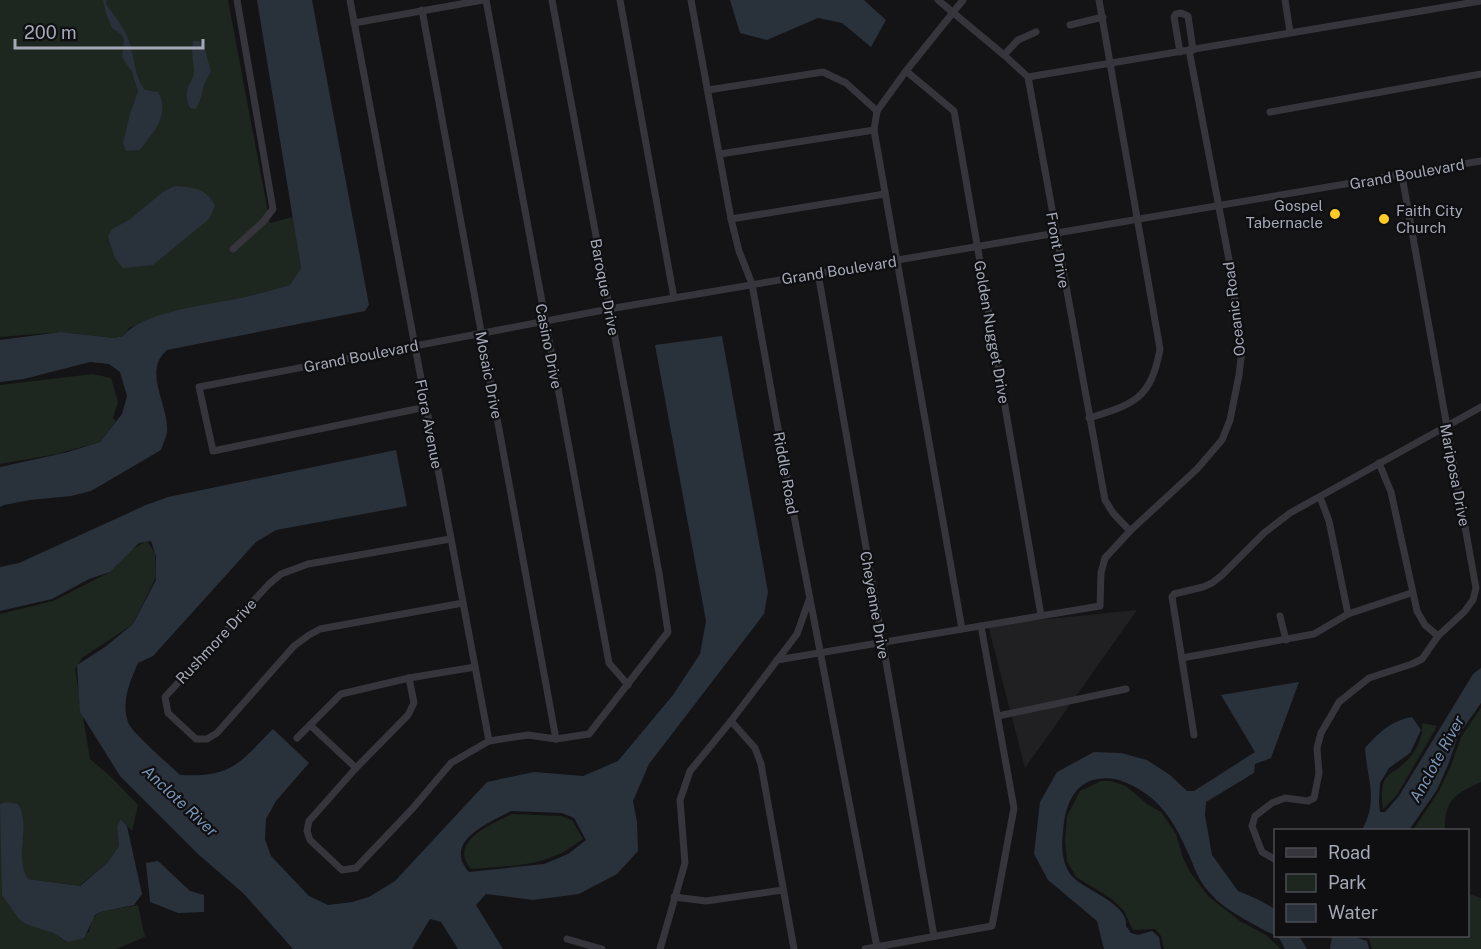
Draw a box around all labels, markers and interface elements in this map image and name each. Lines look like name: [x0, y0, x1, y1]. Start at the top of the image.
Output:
scale bar: [15, 12, 202, 50]
text: 200 m: [24, 22, 77, 43]
street label: Grand Boulevard: [1348, 156, 1466, 192]
place label: Gospel Tabernacle: [1246, 197, 1323, 231]
place label: Faith City Church: [1396, 202, 1463, 236]
marker: Gospel Tabernacle: [1328, 207, 1342, 221]
street label: Front Drive: [1043, 211, 1073, 289]
marker: Faith City Church: [1377, 212, 1391, 226]
street label: Baroque Drive: [587, 237, 623, 337]
street label: Grand Boulevard: [780, 253, 898, 287]
street label: Golden Nugget Drive: [971, 259, 1013, 405]
street label: Oceanic Road: [1220, 261, 1248, 357]
street label: Casino Drive: [532, 302, 566, 390]
street label: Mosaic Drive: [472, 330, 506, 420]
street label: Grand Boulevard: [302, 337, 420, 375]
street label: Flora Avenue: [412, 378, 446, 470]
street label: Mariposa Drive: [1437, 422, 1473, 528]
street label: Riddle Road: [770, 430, 802, 516]
street label: Cheyenne Drive: [857, 550, 893, 660]
street label: Rushmore Drive: [172, 595, 260, 687]
water label: Anclote River: [1405, 712, 1469, 805]
water label: Anclote River: [139, 761, 222, 841]
legend: [1274, 829, 1469, 937]
text: Road: [1328, 842, 1371, 863]
text: Park: [1328, 872, 1366, 893]
text: Water: [1328, 902, 1378, 923]

